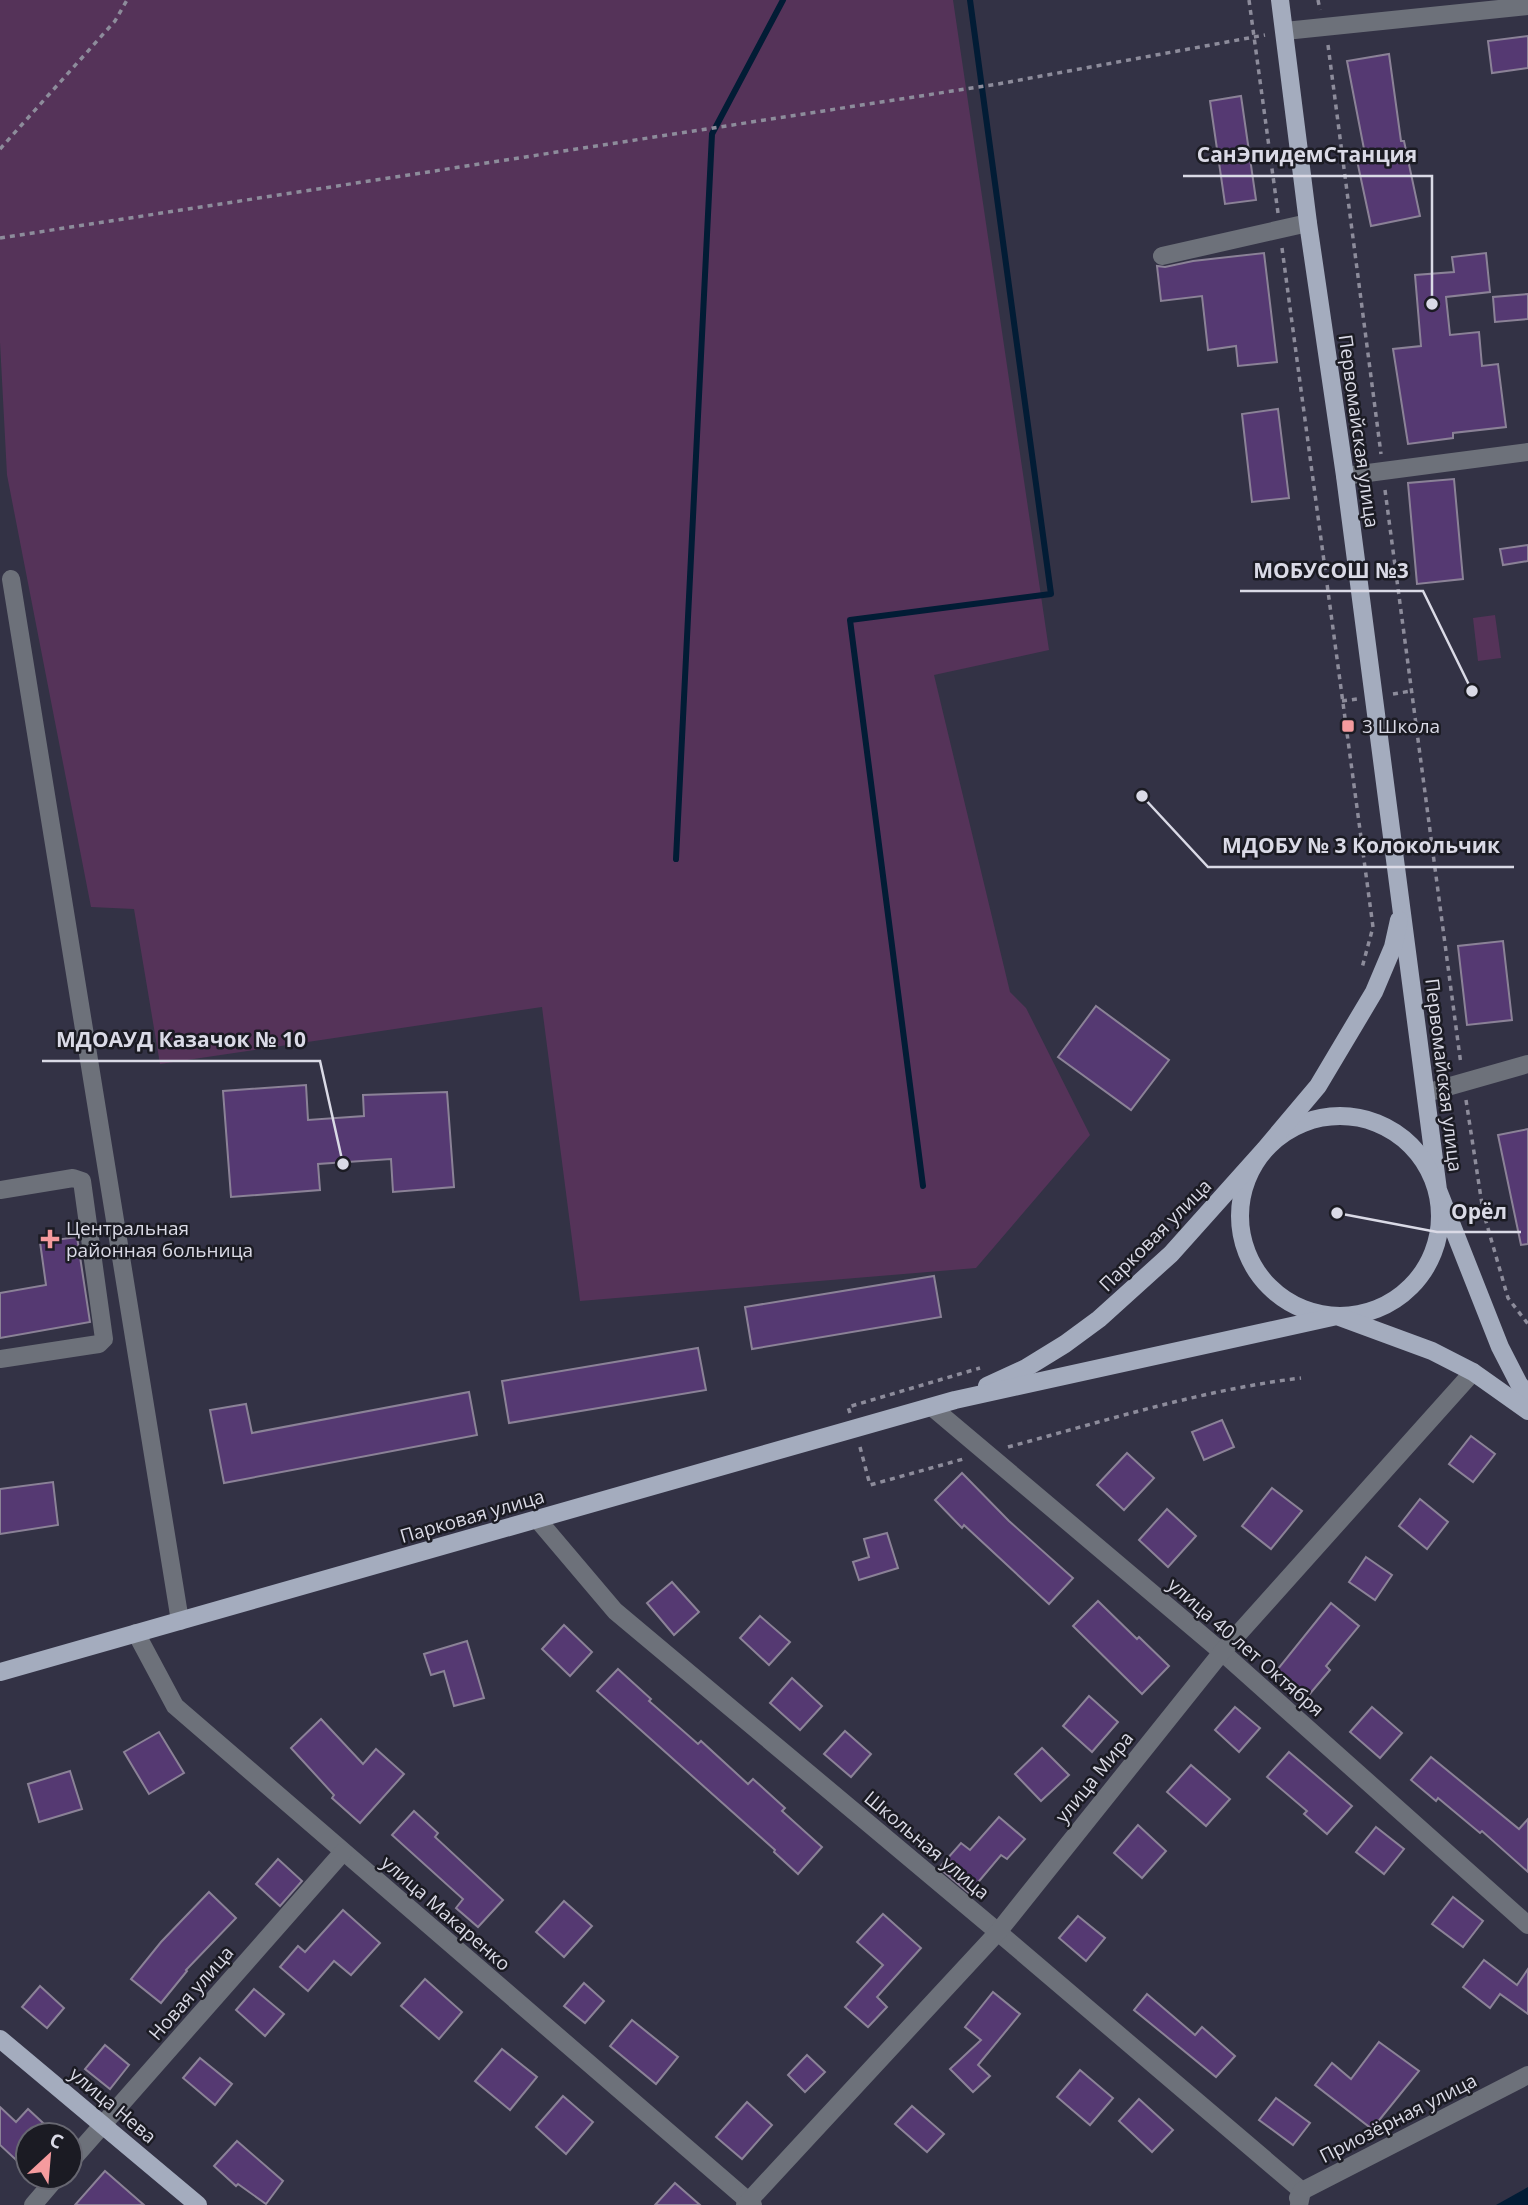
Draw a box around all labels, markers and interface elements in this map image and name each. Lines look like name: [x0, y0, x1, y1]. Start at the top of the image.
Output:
callout: СанЭпидемСтанция: [1183, 134, 1432, 176]
text: СанЭпидемСтанция: [1197, 140, 1417, 168]
street label: Первомайская улица: [1333, 333, 1385, 529]
callout: МОБУСОШ №3: [1240, 549, 1423, 591]
text: МОБУСОШ №3: [1253, 556, 1409, 584]
place label: 3 Школа: [1362, 713, 1440, 739]
marker: 3 Школа: [1340, 718, 1356, 734]
callout: МДОБУ № 3 Колокольчик: [1208, 825, 1514, 867]
text: МДОБУ № 3 Колокольчик: [1222, 831, 1500, 859]
street label: Первомайская улица: [1419, 977, 1469, 1173]
callout: МДОАУД Казачок № 10: [42, 1019, 320, 1061]
text: МДОАУД Казачок № 10: [56, 1025, 306, 1053]
street label: Парковая улица: [1093, 1173, 1217, 1297]
callout: Орёл: [1437, 1190, 1521, 1232]
text: Орёл: [1451, 1197, 1507, 1225]
place label: Центральная районная больница: [66, 1215, 253, 1263]
marker: Центральная районная больница: [40, 1229, 60, 1249]
street label: Парковая улица: [397, 1483, 547, 1549]
street label: улица 40 лет Октября: [1162, 1572, 1330, 1722]
street label: улица Мира: [1049, 1726, 1139, 1828]
street label: Школьная улица: [859, 1785, 995, 1905]
street label: улица Макаренко: [376, 1850, 516, 1976]
street label: Новая улица: [143, 1940, 239, 2046]
street label: улица Нева: [64, 2061, 162, 2149]
street label: Приозёрная улица: [1315, 2067, 1481, 2169]
north arrow: [14, 2121, 84, 2191]
text: С: [45, 2126, 68, 2155]

